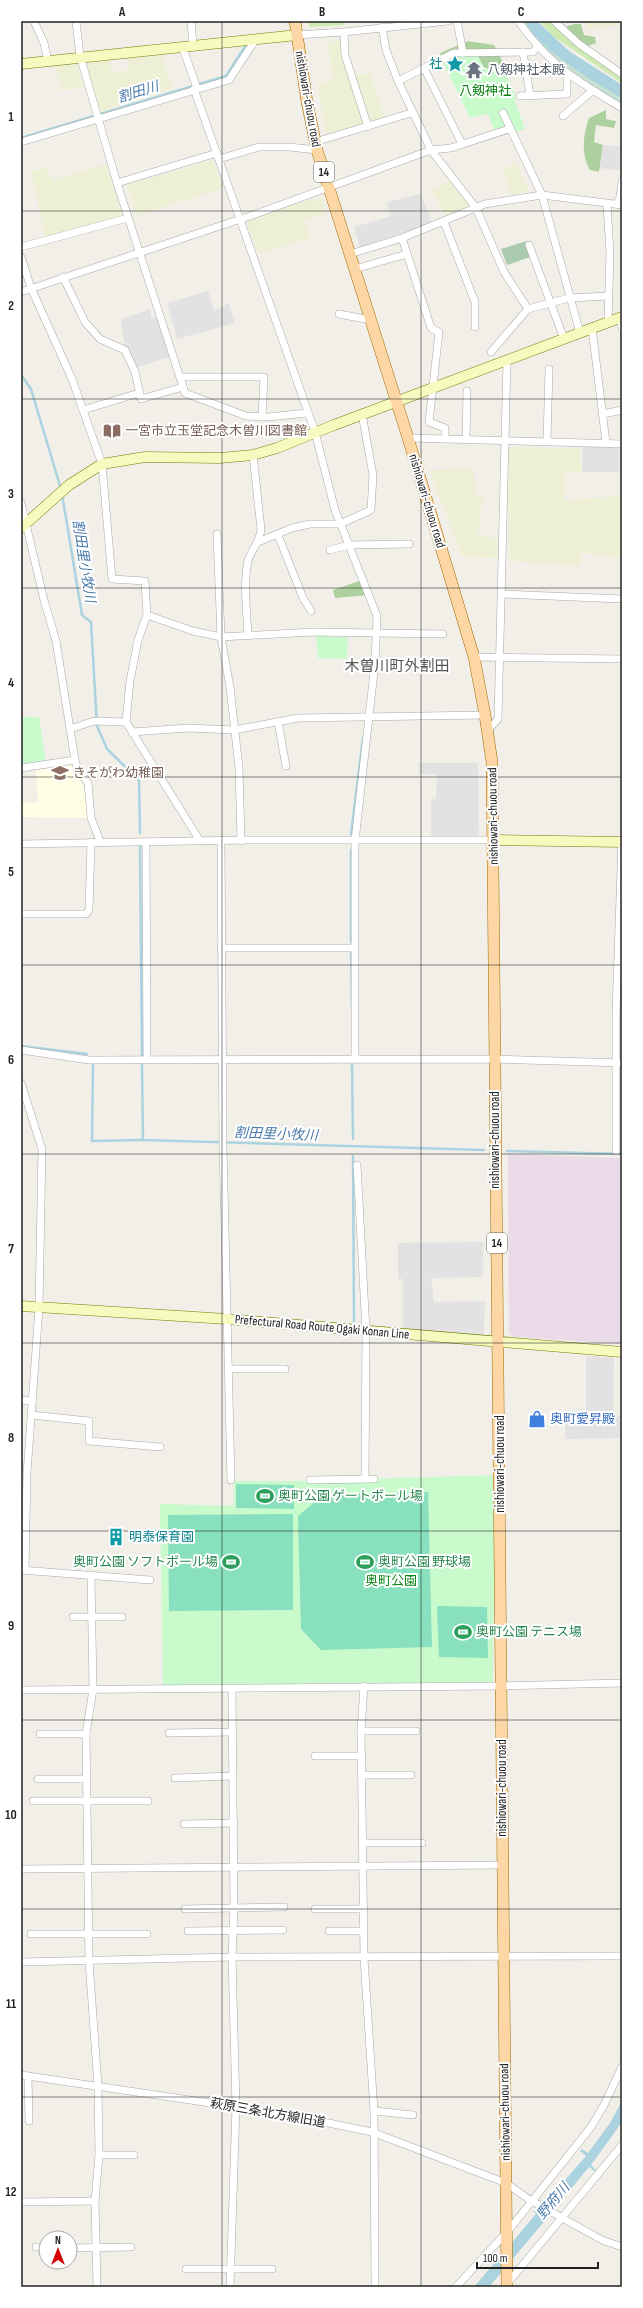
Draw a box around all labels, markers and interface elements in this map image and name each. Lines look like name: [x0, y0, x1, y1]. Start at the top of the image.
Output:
text: A: [118, 4, 126, 20]
text: B: [319, 4, 325, 20]
text: C: [518, 4, 525, 20]
street label: nishiowari-chuou road: [292, 50, 324, 148]
place icon: 社: [445, 54, 465, 74]
place label: 社: [429, 56, 442, 72]
temple icon: 八剱神社本殿: [464, 60, 484, 80]
place label: 八剱神社本殿: [487, 62, 565, 78]
water label: 割田川: [115, 77, 162, 106]
park label: 八剱神社: [459, 83, 511, 99]
text: 1: [8, 109, 14, 125]
road number: 14: [314, 162, 334, 182]
text: 2: [8, 298, 14, 314]
library icon: 一宮市立玉堂記念木曽川図書館: [102, 421, 122, 441]
place label: 一宮市立玉堂記念木曽川図書館: [125, 423, 307, 439]
street label: nishiowari-chuou road: [405, 452, 449, 550]
text: 3: [8, 486, 14, 502]
water label: 割田里小牧川: [69, 518, 99, 606]
district label: 木曽川町外割田: [344, 657, 450, 676]
text: 4: [8, 675, 14, 691]
school or university icon: きそがわ幼稚園: [50, 763, 70, 783]
place label: きそがわ幼稚園: [73, 765, 164, 781]
street label: nishiowari-chuou road: [484, 767, 502, 865]
text: 5: [8, 864, 14, 880]
text: 6: [8, 1052, 14, 1068]
street label: nishiowari-chuou road: [487, 1091, 503, 1189]
water label: 割田里小牧川: [234, 1124, 320, 1144]
road number: 14: [487, 1233, 507, 1253]
text: 7: [8, 1241, 14, 1257]
street label: Prefectural Road Route Ogaki Konan Line: [234, 1311, 410, 1343]
shop icon: 奥町愛昇殿: [527, 1409, 547, 1429]
place label: 奥町愛昇殿: [550, 1411, 615, 1427]
street label: nishiowari-chuou road: [492, 1415, 508, 1513]
text: 8: [8, 1430, 14, 1446]
sports icon: 奥町公園 ゲートボール場: [255, 1486, 275, 1506]
place label: 奥町公園 ゲートボール場: [278, 1488, 423, 1504]
building icon: 明泰保育園: [106, 1527, 126, 1547]
place label: 明泰保育園: [129, 1529, 194, 1545]
sports icon: 奥町公園 ソフトボール場: [221, 1552, 241, 1572]
sports icon: 奥町公園 野球場: [355, 1552, 375, 1572]
place label: 奥町公園 ソフトボール場: [73, 1554, 218, 1570]
place label: 奥町公園 野球場: [378, 1554, 471, 1570]
park label: 奥町公園: [365, 1573, 417, 1589]
text: 9: [8, 1618, 14, 1634]
sports icon: 奥町公園 テニス場: [453, 1622, 473, 1642]
place label: 奥町公園 テニス場: [476, 1624, 582, 1640]
street label: nishiowari-chuou road: [494, 1739, 510, 1837]
text: 10: [5, 1807, 17, 1823]
text: 11: [6, 1996, 16, 2012]
street label: nishiowari-chuou road: [496, 2063, 514, 2161]
street label: 萩原三条北方線旧道: [209, 2095, 327, 2131]
water label: 野府川: [533, 2178, 574, 2223]
text: 12: [6, 2184, 17, 2200]
north arrow: [38, 2230, 78, 2270]
text: N: [55, 2234, 61, 2247]
scale bar: [477, 2244, 598, 2270]
text: 100 m: [483, 2251, 508, 2266]

